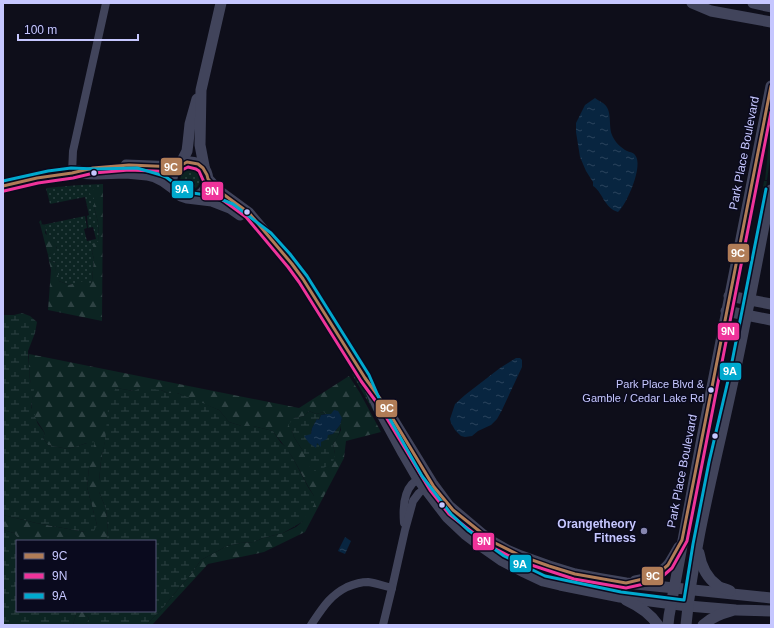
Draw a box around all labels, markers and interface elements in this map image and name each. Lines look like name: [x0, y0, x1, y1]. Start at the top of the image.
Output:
scale bar: [18, 16, 138, 42]
text: 100 m: [24, 23, 57, 37]
street label: Park Place Boulevard: [726, 95, 762, 211]
line badge: 9C: [160, 157, 183, 176]
text: 9C: [164, 161, 178, 173]
unlabelled marker: [89, 168, 99, 178]
line badge: 9A: [171, 180, 194, 199]
line badge: 9N: [201, 181, 224, 201]
text: 9A: [175, 183, 189, 195]
text: 9N: [205, 185, 219, 197]
unlabelled marker: [242, 207, 252, 217]
line badge: 9C: [727, 243, 750, 263]
text: 9C: [731, 247, 745, 259]
line badge: 9N: [717, 322, 740, 341]
text: 9N: [721, 325, 735, 337]
line badge: 9A: [719, 362, 742, 381]
text: 9A: [723, 365, 737, 377]
place label: Park Place Blvd & Gamble / Cedar Lake Rd: [582, 378, 705, 404]
marker: Park Place Blvd & Gamble / Cedar Lake Rd: [706, 385, 716, 395]
line badge: 9C: [375, 399, 398, 418]
text: 9C: [380, 402, 394, 414]
street label: Park Place Boulevard: [664, 413, 700, 529]
unlabelled marker: [710, 431, 720, 441]
unlabelled marker: [437, 500, 447, 510]
place label: Orangetheory Fitness: [557, 517, 636, 545]
marker: Orangetheory Fitness: [639, 526, 649, 536]
line badge: 9N: [472, 532, 495, 551]
text: 9N: [477, 535, 491, 547]
legend: [16, 540, 156, 612]
text: 9C: [52, 549, 68, 563]
line badge: 9A: [509, 554, 532, 573]
text: 9A: [513, 558, 527, 570]
line badge: 9C: [641, 566, 664, 586]
text: 9N: [52, 569, 67, 583]
text: 9C: [646, 570, 660, 582]
text: 9A: [52, 589, 67, 603]

